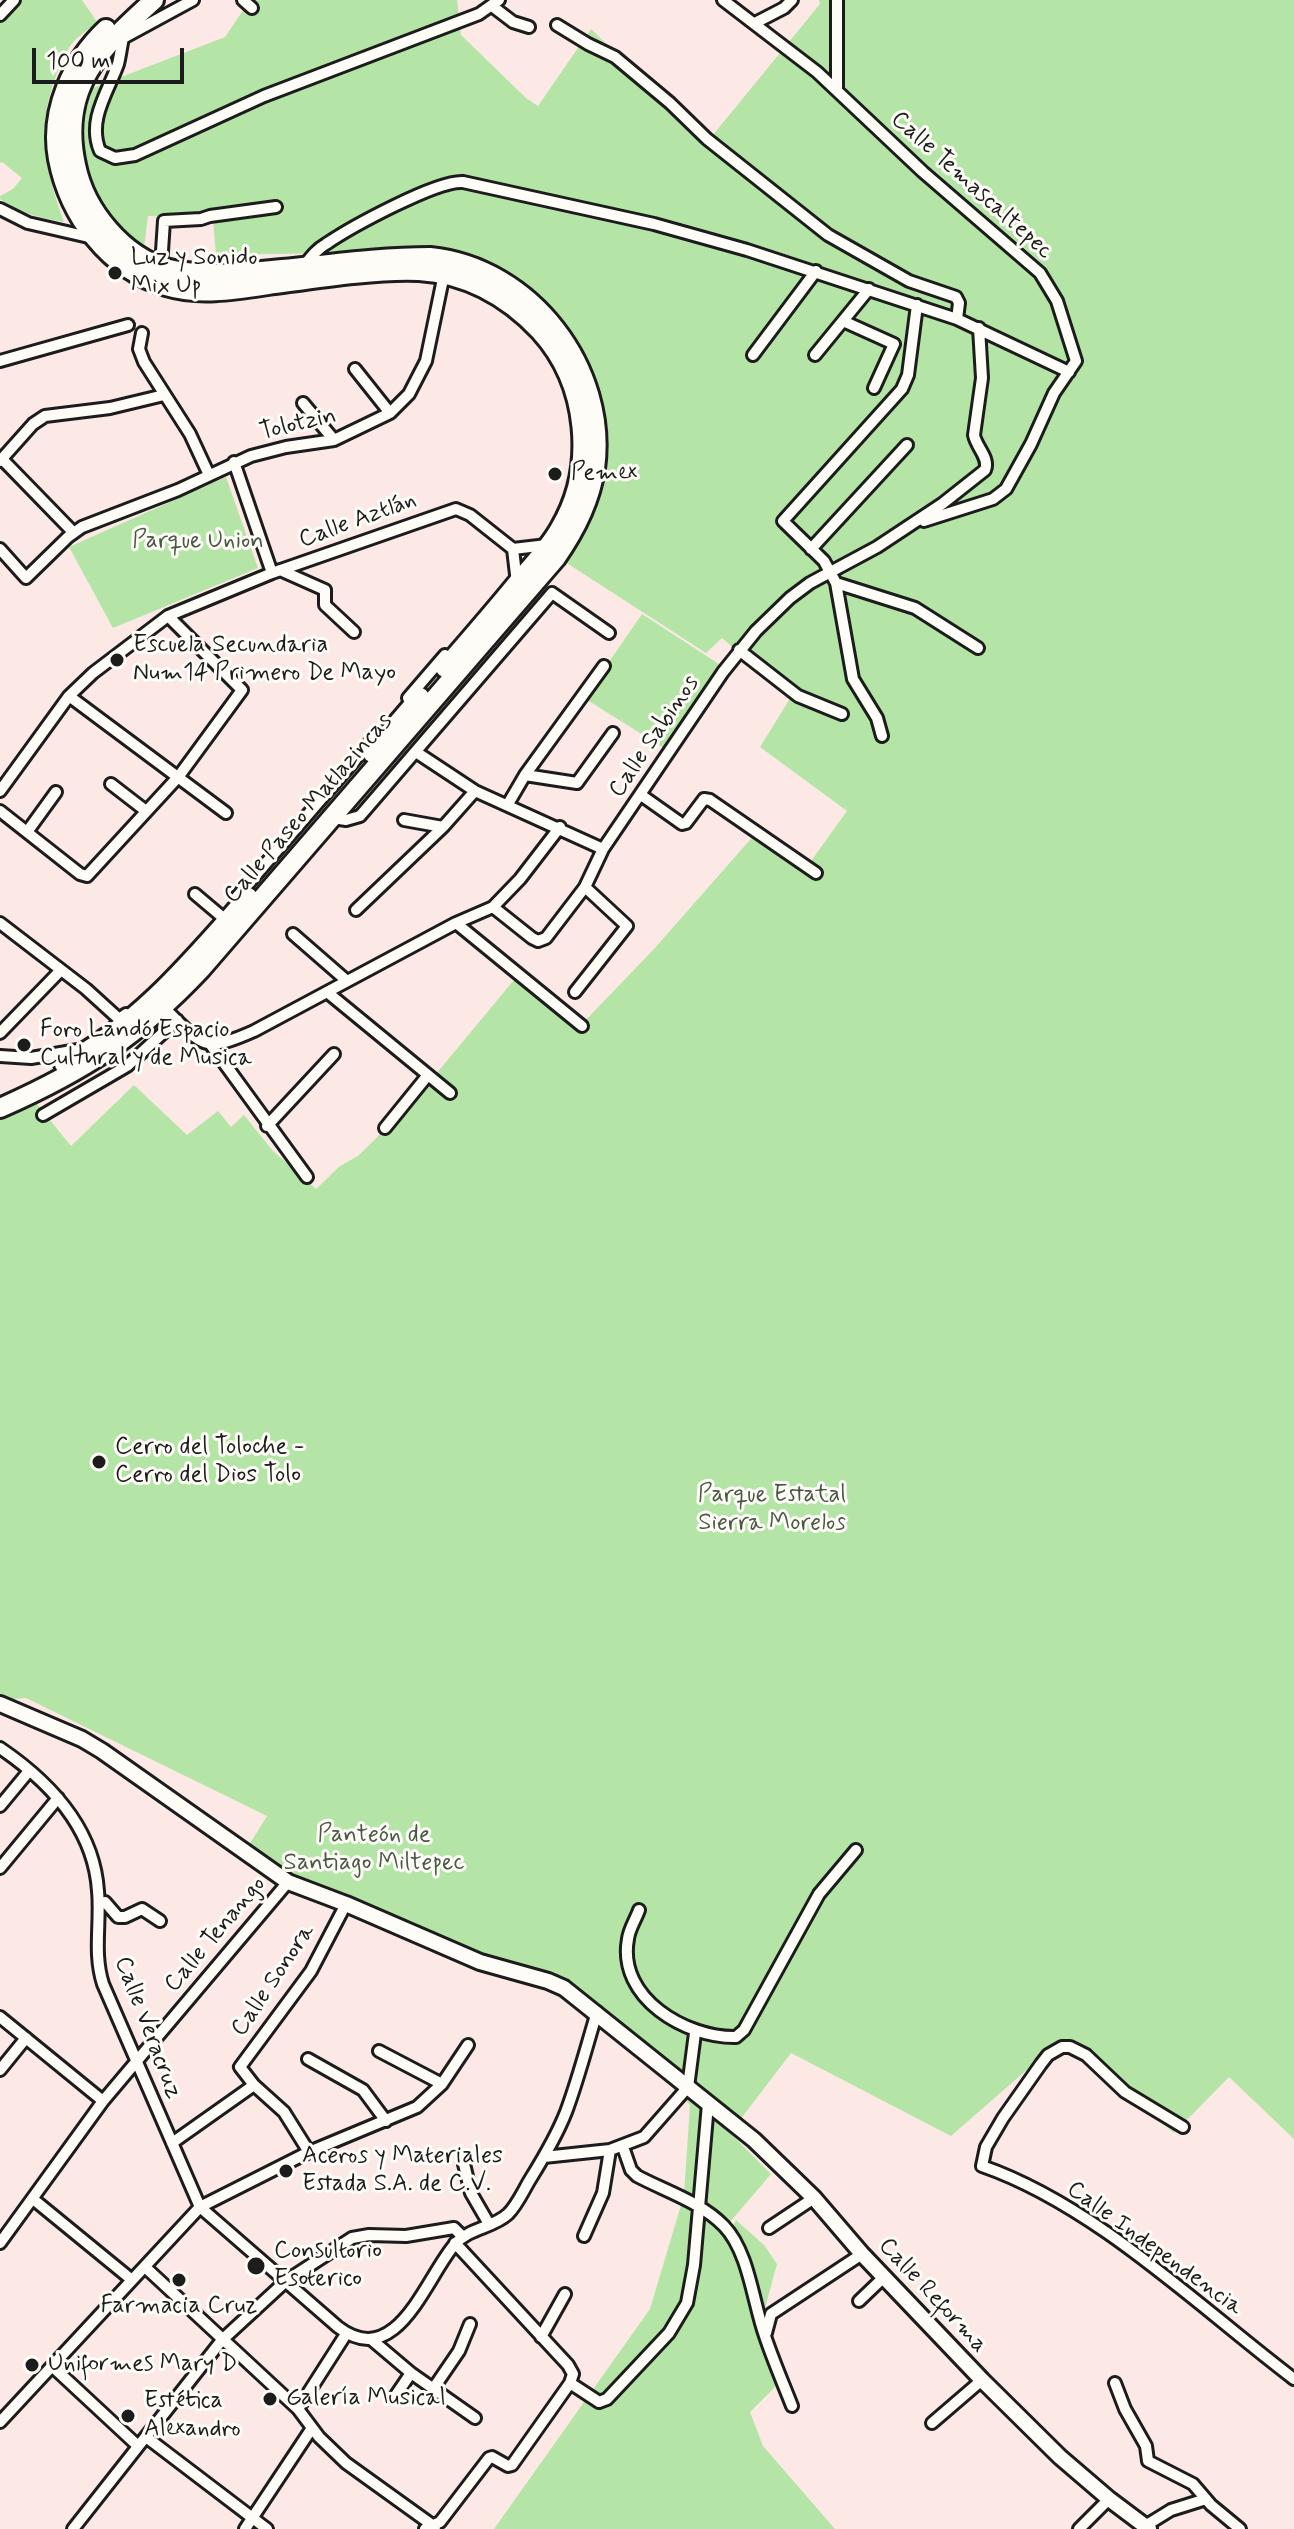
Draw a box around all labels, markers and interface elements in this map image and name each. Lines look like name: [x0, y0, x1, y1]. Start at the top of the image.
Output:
scale bar: [36, 32, 188, 82]
text: 100 m: [46, 46, 110, 77]
street label: Calle Temascaltepec: [884, 106, 1058, 266]
place label: Luz y Sonido Mix Up: [131, 245, 258, 301]
marker: Luz y Sonido Mix Up: [106, 264, 124, 282]
street label: Tolotzin: [257, 402, 339, 448]
place label: Pemex: [571, 460, 637, 488]
marker: Pemex: [546, 465, 564, 483]
street label: Calle Aztlán: [295, 486, 421, 556]
park label: Parque Union: [132, 528, 264, 556]
place label: Escuela Secundaria Num14 Primero De Mayo: [133, 632, 396, 688]
marker: Escuela Secundaria Num14 Primero De Mayo: [108, 651, 126, 669]
street label: Calle Sabinos: [604, 670, 706, 804]
street label: Calle Paseo Matlazincas: [219, 708, 399, 910]
place label: Foro Landó Espacio Cultural y de Musica: [40, 1017, 252, 1073]
marker: Foro Landó Espacio Cultural y de Musica: [15, 1036, 33, 1054]
place label: Cerro del Toloche - Cerro del Dios Tolo: [115, 1434, 305, 1490]
marker: Cerro del Toloche - Cerro del Dios Tolo: [90, 1453, 108, 1471]
park label: Parque Estatal Sierra Morelos: [698, 1482, 846, 1538]
park label: Panteón de Santiago Miltepec: [284, 1822, 464, 1878]
street label: Calle Tenango: [159, 1871, 273, 1999]
street label: Calle Sonora: [226, 1919, 322, 2043]
street label: Calle Veracruz: [107, 1953, 187, 2103]
place label: Aceros y Materiales Estada S.A. de C.V.: [302, 2143, 503, 2199]
marker: Aceros y Materiales Estada S.A. de C.V.: [277, 2162, 295, 2180]
street label: Calle Independencia: [1060, 2176, 1248, 2322]
street label: Calle Reforma: [871, 2232, 993, 2360]
place label: Consultorio Esoterico: [274, 2238, 382, 2294]
marker: Consultorio Esoterico: [245, 2255, 267, 2277]
marker: Farmacia Cruz: [170, 2271, 188, 2289]
place label: Farmacia Cruz: [101, 2293, 257, 2321]
place label: Uniformes Mary D: [48, 2351, 237, 2379]
marker: Uniformes Mary D: [23, 2356, 41, 2374]
place label: Galería Musical: [286, 2385, 446, 2413]
place label: Estética Alexandro: [144, 2388, 241, 2444]
marker: Galería Musical: [261, 2390, 279, 2408]
marker: Estética Alexandro: [119, 2407, 137, 2425]

